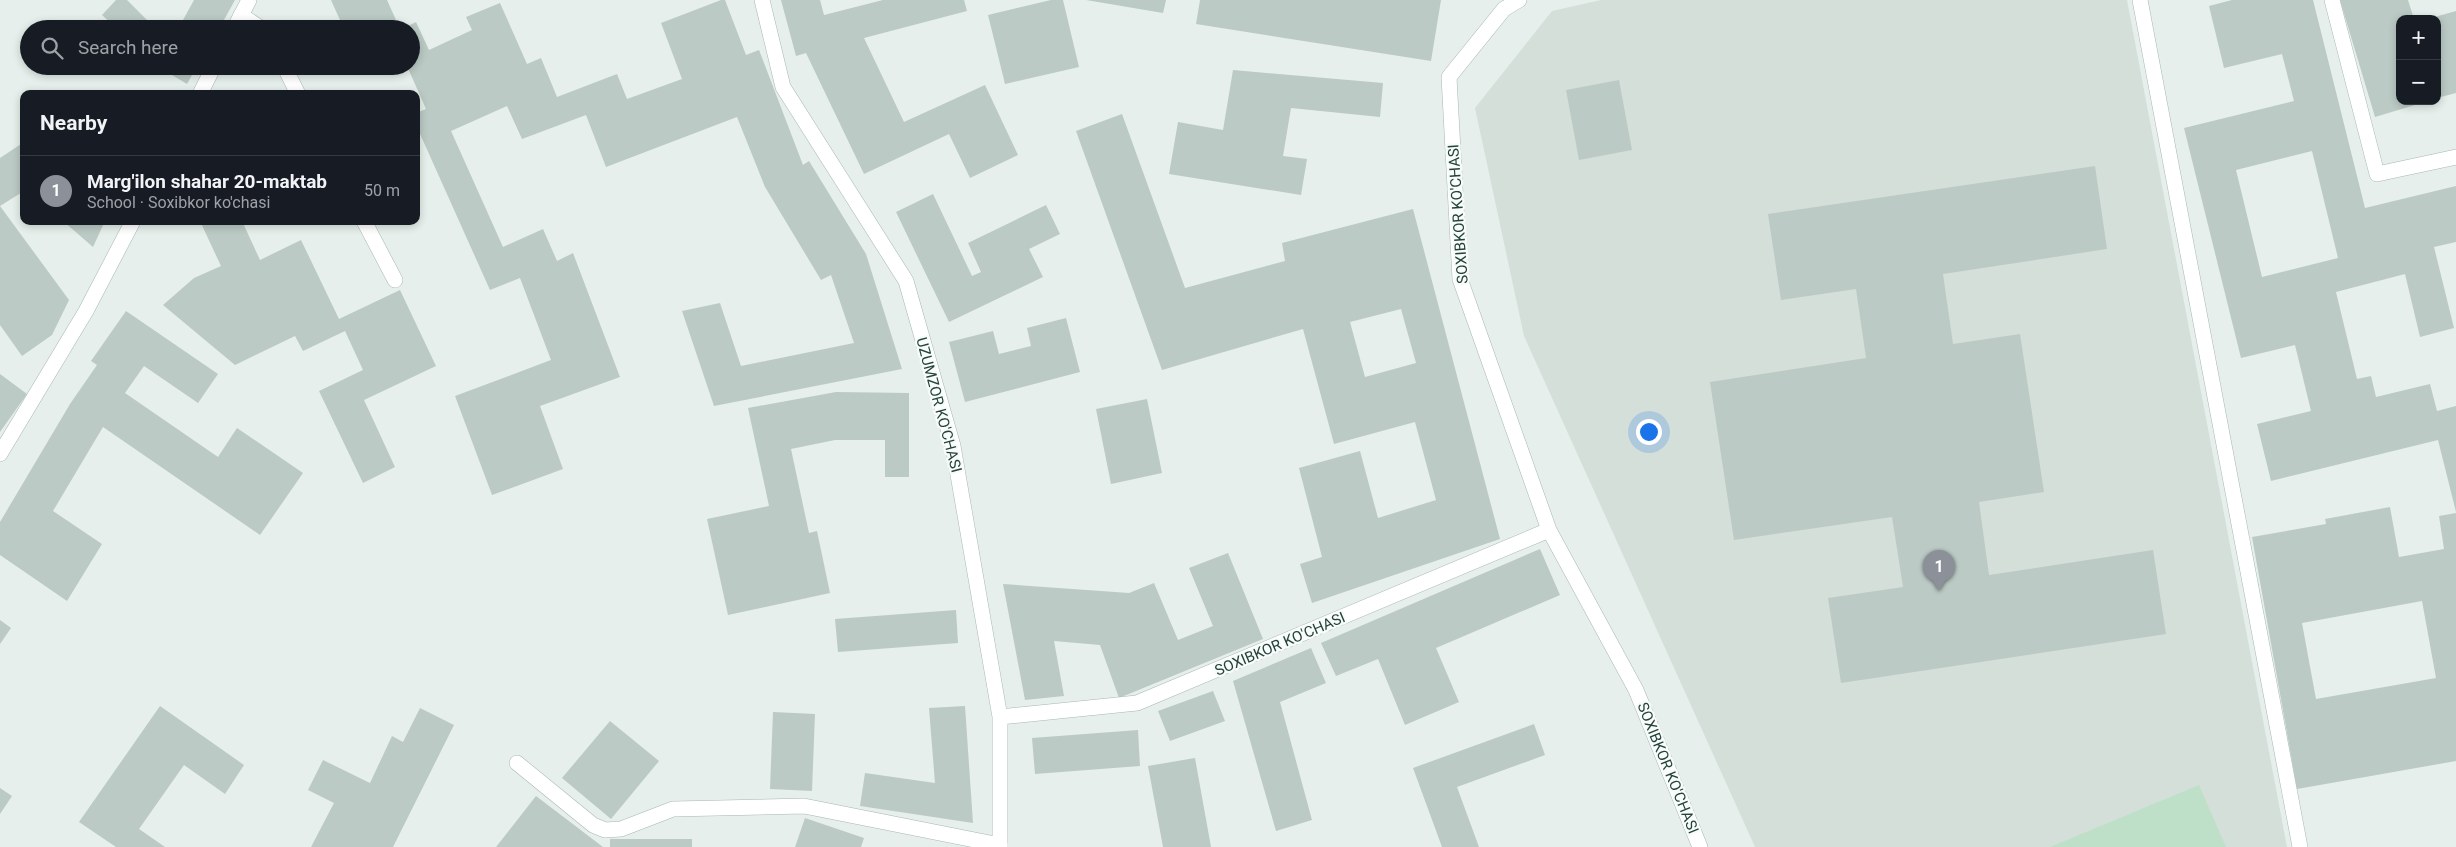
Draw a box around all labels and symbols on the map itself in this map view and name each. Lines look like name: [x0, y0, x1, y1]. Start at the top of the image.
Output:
street label: SOXIBKOR KO'CHASI: [1444, 144, 1472, 284]
street label: UZUMZOR KO'CHASI: [912, 335, 966, 475]
your location: [1636, 419, 1662, 445]
pin: 1: [1923, 550, 1955, 591]
street label: SOXIBKOR KO'CHASI: [1212, 608, 1348, 680]
street label: SOXIBKOR KO'CHASI: [1633, 700, 1703, 836]

